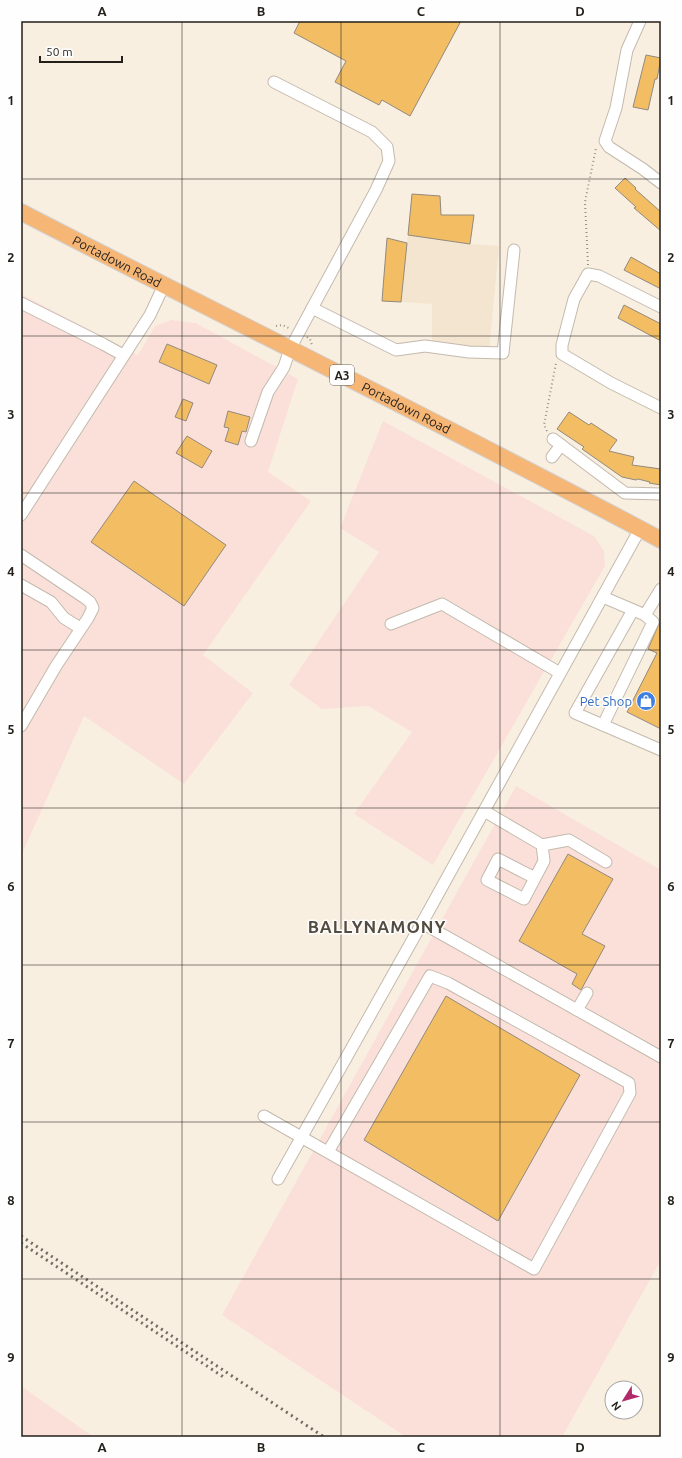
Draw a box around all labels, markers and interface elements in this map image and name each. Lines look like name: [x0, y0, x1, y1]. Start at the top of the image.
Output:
text: A: [97, 4, 107, 18]
text: B: [257, 4, 266, 18]
text: C: [417, 4, 426, 18]
text: D: [575, 4, 585, 18]
scale bar: [40, 38, 122, 64]
text: 50 m: [46, 45, 73, 58]
text: 1: [7, 93, 15, 107]
text: 1: [667, 93, 675, 107]
street label: Portadown Road: [70, 233, 164, 290]
text: 2: [7, 250, 15, 264]
text: 2: [667, 250, 675, 264]
road number: A3: [330, 365, 354, 385]
street label: Portadown Road: [359, 379, 453, 436]
text: 3: [7, 407, 15, 421]
text: 3: [667, 407, 675, 421]
text: 4: [7, 564, 15, 578]
text: 4: [667, 564, 675, 578]
shop icon: Pet Shop: [635, 690, 657, 712]
place label: Pet Shop: [580, 694, 632, 708]
text: 5: [7, 722, 15, 736]
text: 5: [667, 722, 675, 736]
text: 6: [7, 879, 15, 893]
text: 6: [667, 879, 675, 893]
district label: BALLYNAMONY: [308, 917, 446, 936]
text: 7: [7, 1036, 15, 1050]
text: 7: [667, 1036, 675, 1050]
text: 8: [7, 1193, 15, 1207]
text: 8: [667, 1193, 675, 1207]
text: 9: [7, 1350, 15, 1364]
text: 9: [667, 1350, 675, 1364]
north arrow: [604, 1380, 644, 1420]
text: N: [609, 1399, 623, 1413]
text: A: [97, 1440, 107, 1454]
text: B: [257, 1440, 266, 1454]
text: C: [417, 1440, 426, 1454]
text: D: [575, 1440, 585, 1454]

